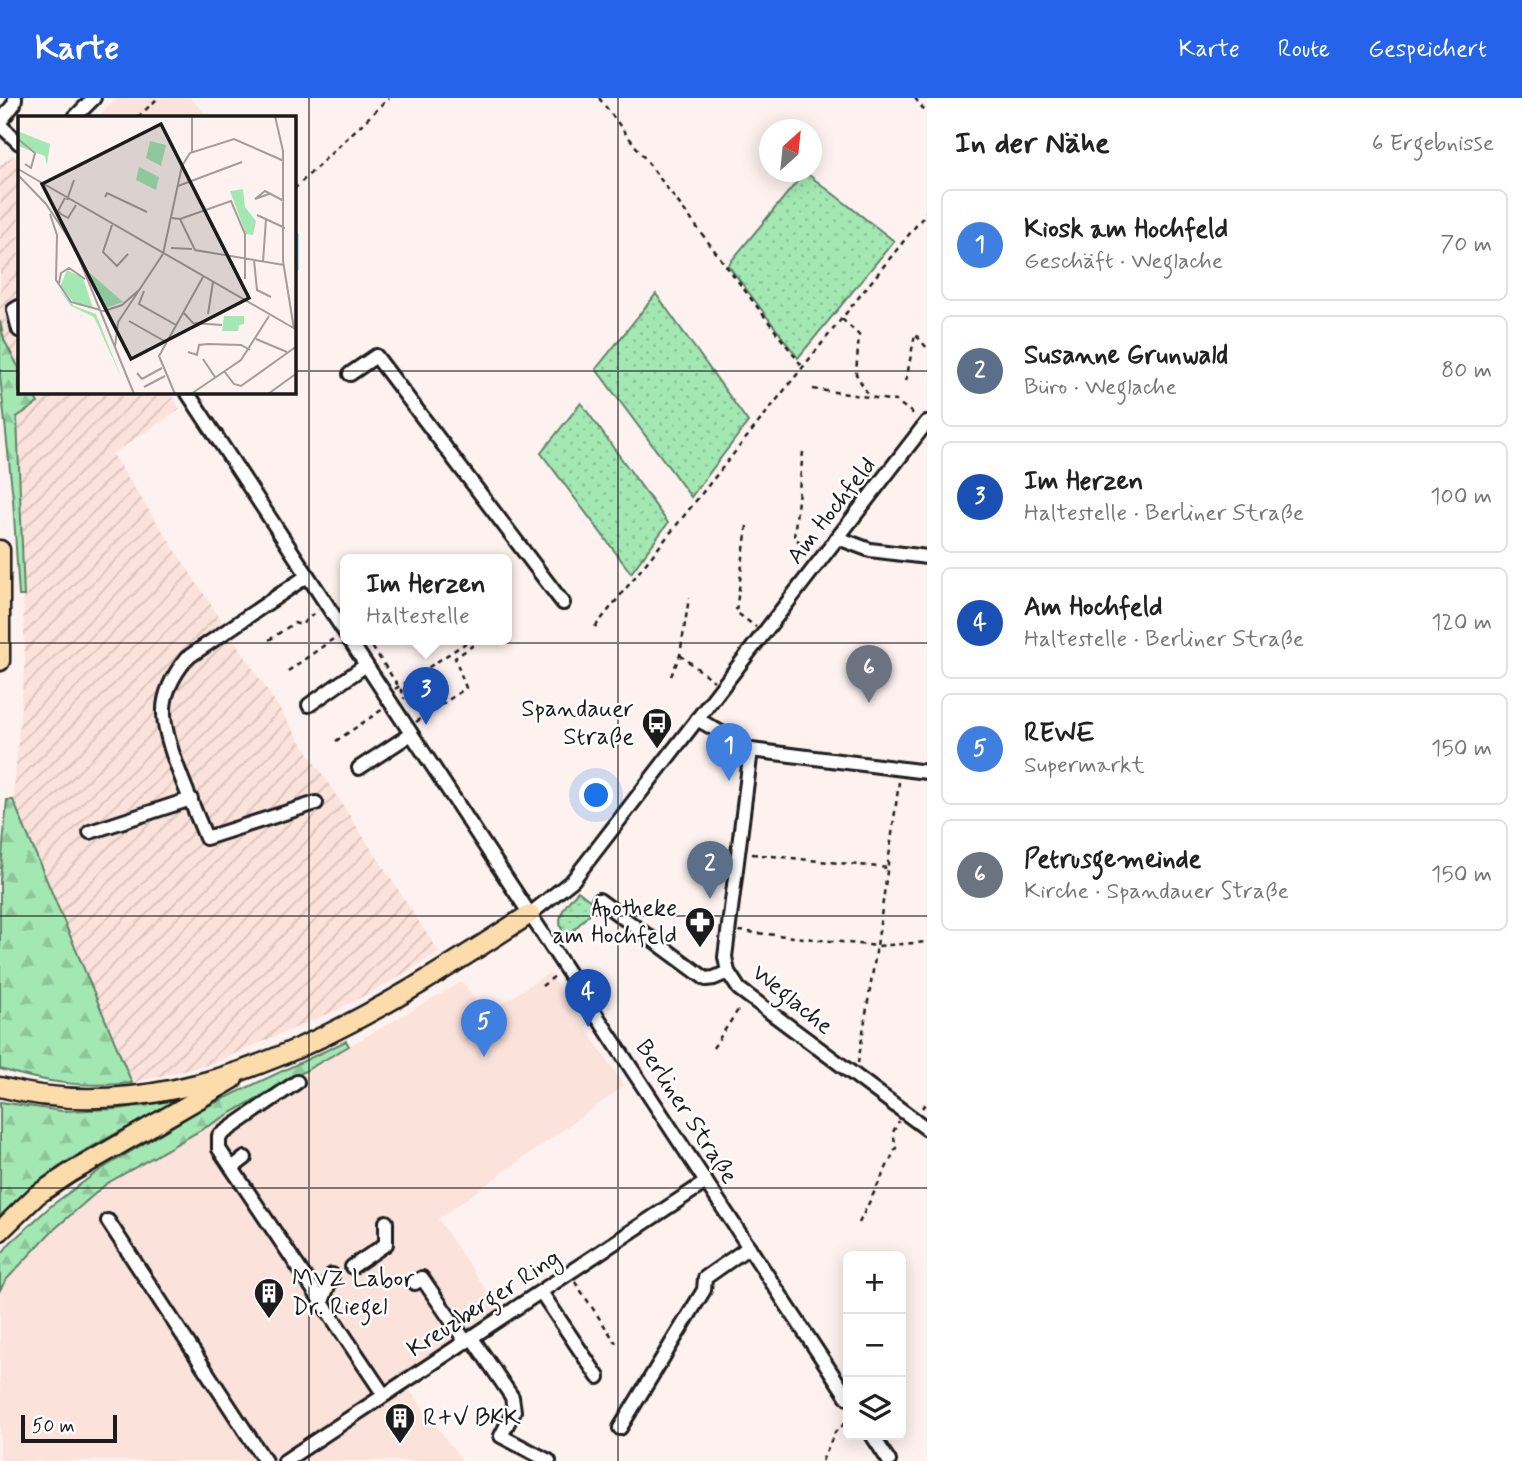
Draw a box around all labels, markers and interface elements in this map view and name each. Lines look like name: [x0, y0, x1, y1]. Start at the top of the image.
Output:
text: Karte: [35, 27, 119, 71]
text: Karte: [1178, 34, 1240, 65]
text: Route: [1278, 34, 1330, 65]
text: Gespeichert: [1368, 34, 1487, 65]
inset map: [18, 116, 296, 394]
north arrow: [759, 119, 822, 182]
text: In der Nähe: [955, 124, 1110, 163]
text: 6 Ergebnisse: [1372, 129, 1494, 159]
text: Kiosk am Hochfeld: [1024, 213, 1228, 247]
text: 1: [975, 230, 985, 260]
text: 70 m: [1440, 230, 1492, 260]
text: Geschäft · Weglache: [1024, 247, 1223, 277]
text: Susanne Grunwald: [1024, 339, 1228, 373]
text: 2: [974, 356, 986, 386]
text: 80 m: [1441, 356, 1492, 386]
text: Büro · Weglache: [1024, 373, 1177, 403]
street label: Am Hochfeld: [780, 451, 884, 571]
text: Im Herzen: [1024, 465, 1143, 499]
text: 3: [975, 482, 985, 512]
text: 100 m: [1430, 482, 1492, 512]
text: Haltestelle · Berliner Straße: [1024, 499, 1304, 529]
popup: [340, 554, 512, 645]
text: Im Herzen: [366, 568, 486, 602]
text: Am Hochfeld: [1024, 591, 1163, 625]
text: Haltestelle: [366, 602, 470, 632]
text: 4: [973, 608, 987, 638]
text: 120 m: [1431, 608, 1492, 638]
text: Haltestelle · Berliner Straße: [1024, 625, 1304, 655]
pin: 6: [846, 645, 892, 703]
pin: 3: [403, 667, 449, 725]
place label: Spandauer Straße: [521, 694, 634, 753]
bus stop icon: Spandauer Straße: [640, 706, 674, 750]
text: REWE: [1024, 717, 1094, 751]
pin: 1: [706, 723, 752, 781]
text: 5: [973, 734, 987, 764]
text: 150 m: [1431, 734, 1492, 764]
text: Supermarkt: [1024, 751, 1145, 781]
your location: [579, 778, 613, 812]
pin: 2: [687, 841, 733, 899]
text: Petrusgemeinde: [1024, 843, 1201, 877]
text: 6: [974, 860, 986, 890]
text: 150 m: [1431, 860, 1492, 890]
text: Kirche · Spandauer Straße: [1024, 877, 1289, 907]
place label: Apotheke am Hochfeld: [552, 893, 677, 952]
pharmacy icon: Apotheke am Hochfeld: [683, 905, 717, 949]
street label: Weglache: [743, 958, 839, 1045]
pin: 4: [565, 969, 611, 1027]
pin: 5: [461, 999, 507, 1057]
street label: Berliner Straße: [628, 1034, 744, 1190]
street label: Kreuzberger Ring: [402, 1243, 568, 1368]
map controls: [843, 1251, 906, 1440]
button: +: [843, 1251, 906, 1314]
place label: MVZ Labor Dr. Riegel: [292, 1264, 415, 1326]
building icon: MVZ Labor Dr. Riegel: [252, 1276, 286, 1320]
button: −: [843, 1314, 906, 1377]
button: layers: [843, 1377, 906, 1440]
building icon: R+V BKK: [383, 1401, 417, 1445]
place label: R+V BKK: [423, 1403, 521, 1434]
scale bar: [21, 1412, 117, 1444]
text: 50 m: [32, 1414, 75, 1439]

